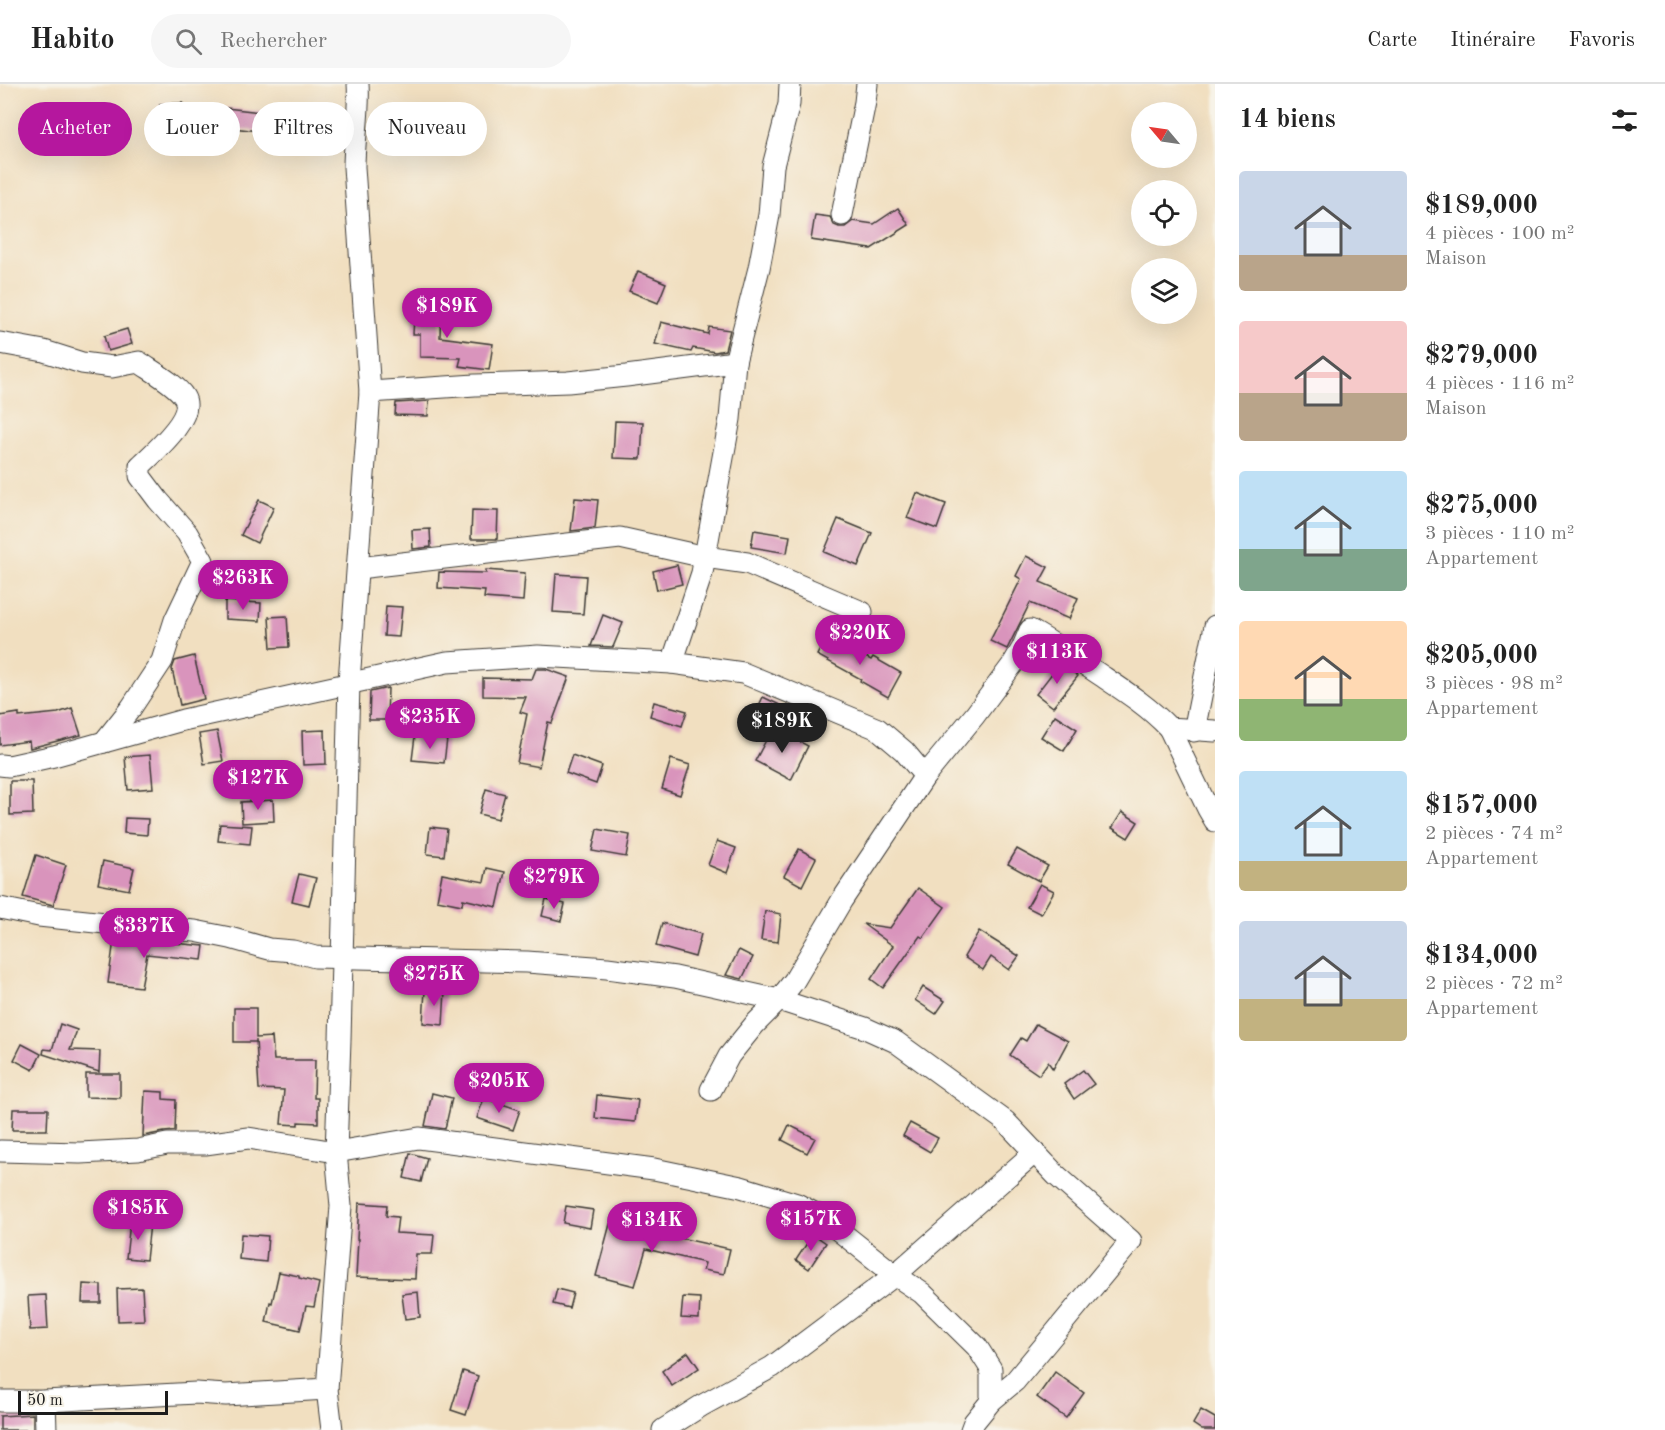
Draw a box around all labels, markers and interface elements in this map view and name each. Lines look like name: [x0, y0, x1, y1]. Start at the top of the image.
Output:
search box: [151, 14, 571, 68]
icon: search: [172, 25, 205, 58]
text: Habito: [30, 27, 115, 55]
text: Rechercher: [220, 30, 327, 52]
text: Carte: [1367, 30, 1417, 51]
text: Itinéraire: [1450, 30, 1536, 51]
text: Favoris: [1569, 30, 1635, 51]
chip: Acheter: [18, 102, 132, 156]
chip: Louer: [144, 102, 240, 156]
chip: Filtres: [252, 102, 354, 156]
chip: Nouveau: [366, 102, 487, 156]
north arrow: [1131, 102, 1197, 168]
map controls: [1131, 102, 1197, 324]
icon: filters: [1608, 104, 1641, 137]
text: 14 biens: [1239, 107, 1336, 133]
button: locate: [1131, 180, 1197, 246]
text: $189,000: [1425, 193, 1538, 219]
icon: home: [1287, 195, 1359, 267]
text: 4 pièces · 100 m²: [1425, 224, 1574, 244]
text: Maison: [1425, 249, 1486, 269]
button: layers: [1131, 258, 1197, 324]
pin: $189K: [405, 288, 489, 339]
text: $189K: [416, 297, 478, 317]
text: $279,000: [1425, 343, 1538, 369]
icon: home: [1287, 345, 1359, 417]
text: 4 pièces · 116 m²: [1425, 374, 1574, 394]
text: Maison: [1425, 399, 1486, 419]
text: $275,000: [1425, 493, 1538, 519]
icon: home: [1287, 495, 1359, 567]
text: 3 pièces · 110 m²: [1425, 524, 1574, 544]
text: Appartement: [1425, 549, 1538, 569]
pin: $263K: [201, 560, 285, 611]
text: $263K: [212, 569, 274, 589]
pin: $220K: [818, 615, 902, 666]
text: $220K: [829, 624, 891, 644]
pin: $113K: [1015, 634, 1099, 685]
text: $113K: [1026, 643, 1088, 663]
text: $205,000: [1425, 643, 1538, 669]
icon: home: [1287, 645, 1359, 717]
text: 3 pièces · 98 m²: [1425, 674, 1563, 694]
pin: $235K: [388, 699, 472, 750]
text: Appartement: [1425, 699, 1538, 719]
pin: $189K: [740, 703, 824, 754]
text: $235K: [399, 708, 461, 728]
text: $189K: [751, 712, 813, 732]
pin: $127K: [216, 760, 300, 811]
text: $127K: [227, 769, 289, 789]
text: $157,000: [1425, 793, 1538, 819]
icon: home: [1287, 795, 1359, 867]
text: 2 pièces · 74 m²: [1425, 824, 1563, 844]
text: Appartement: [1425, 849, 1538, 869]
pin: $279K: [512, 859, 596, 910]
text: $279K: [523, 868, 585, 888]
pin: $337K: [102, 908, 186, 959]
text: $337K: [113, 917, 175, 937]
text: $134,000: [1425, 943, 1538, 969]
icon: home: [1287, 945, 1359, 1017]
pin: $275K: [392, 956, 476, 1007]
text: $275K: [403, 965, 465, 985]
text: 2 pièces · 72 m²: [1425, 974, 1563, 994]
text: Appartement: [1425, 999, 1538, 1019]
pin: $205K: [457, 1063, 541, 1114]
text: $205K: [468, 1072, 530, 1092]
pin: $185K: [96, 1190, 180, 1241]
text: $185K: [107, 1199, 169, 1219]
pin: $157K: [769, 1201, 853, 1252]
pin: $134K: [610, 1202, 694, 1253]
text: $157K: [780, 1210, 842, 1230]
text: $134K: [621, 1211, 683, 1231]
scale bar: [18, 1388, 168, 1416]
text: 50 m: [27, 1393, 63, 1409]

